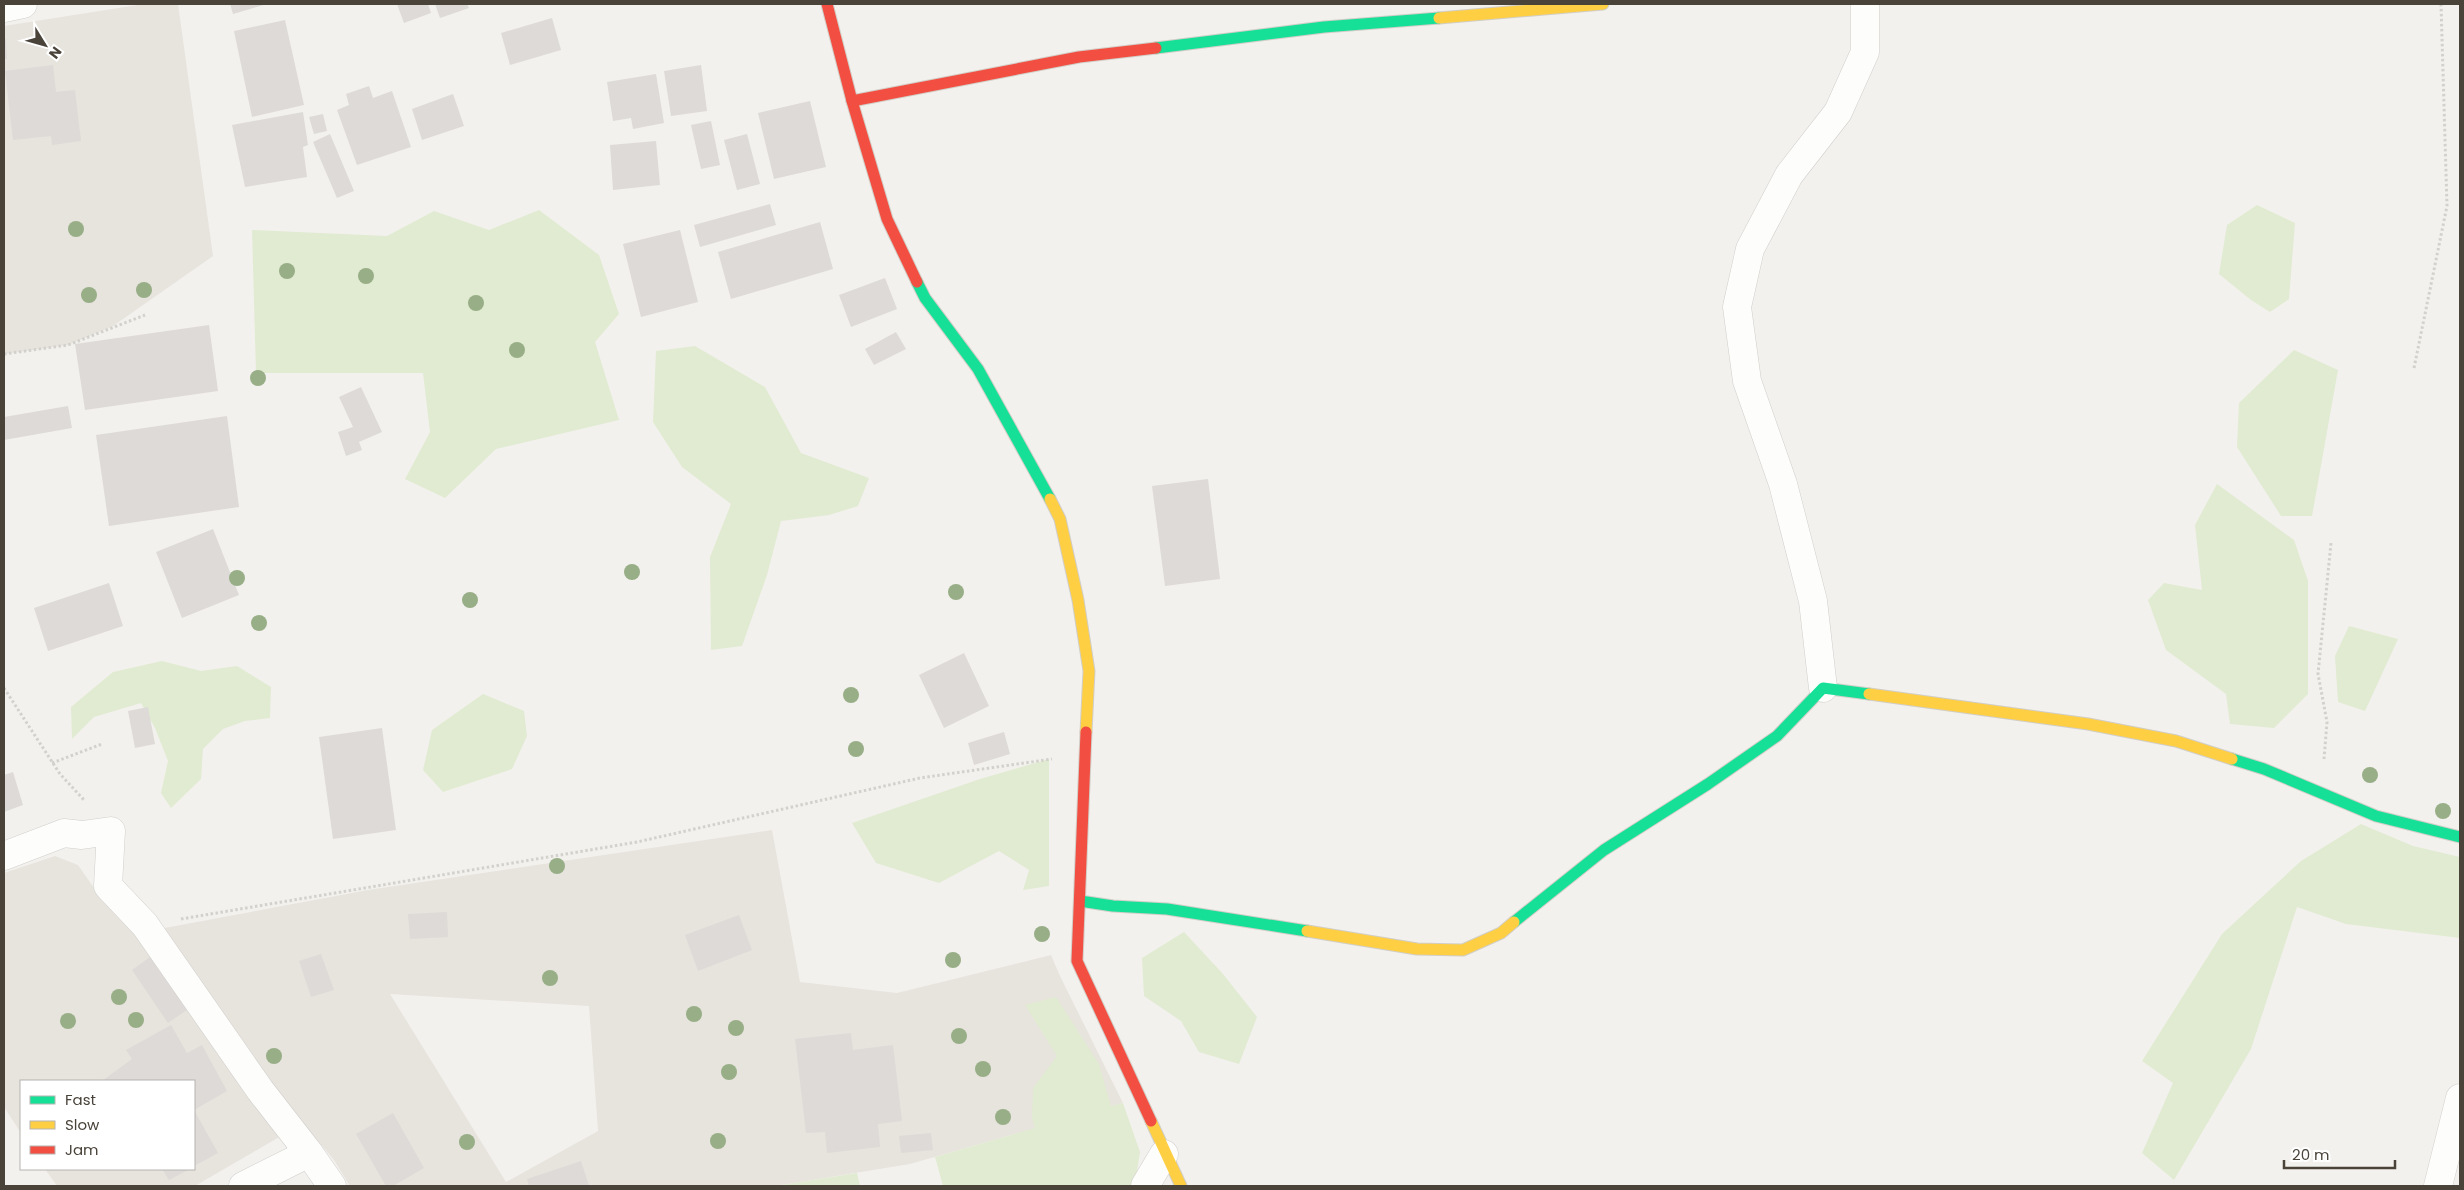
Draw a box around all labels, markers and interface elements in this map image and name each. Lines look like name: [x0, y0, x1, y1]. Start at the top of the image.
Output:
north arrow: [20, 20, 70, 70]
text: N: [44, 43, 67, 63]
legend: [20, 1080, 195, 1170]
text: Fast: [65, 1089, 96, 1110]
text: Slow: [65, 1114, 100, 1135]
scale bar: [2284, 1138, 2395, 1170]
text: Jam: [65, 1139, 99, 1160]
text: 20 m: [2292, 1144, 2330, 1165]

